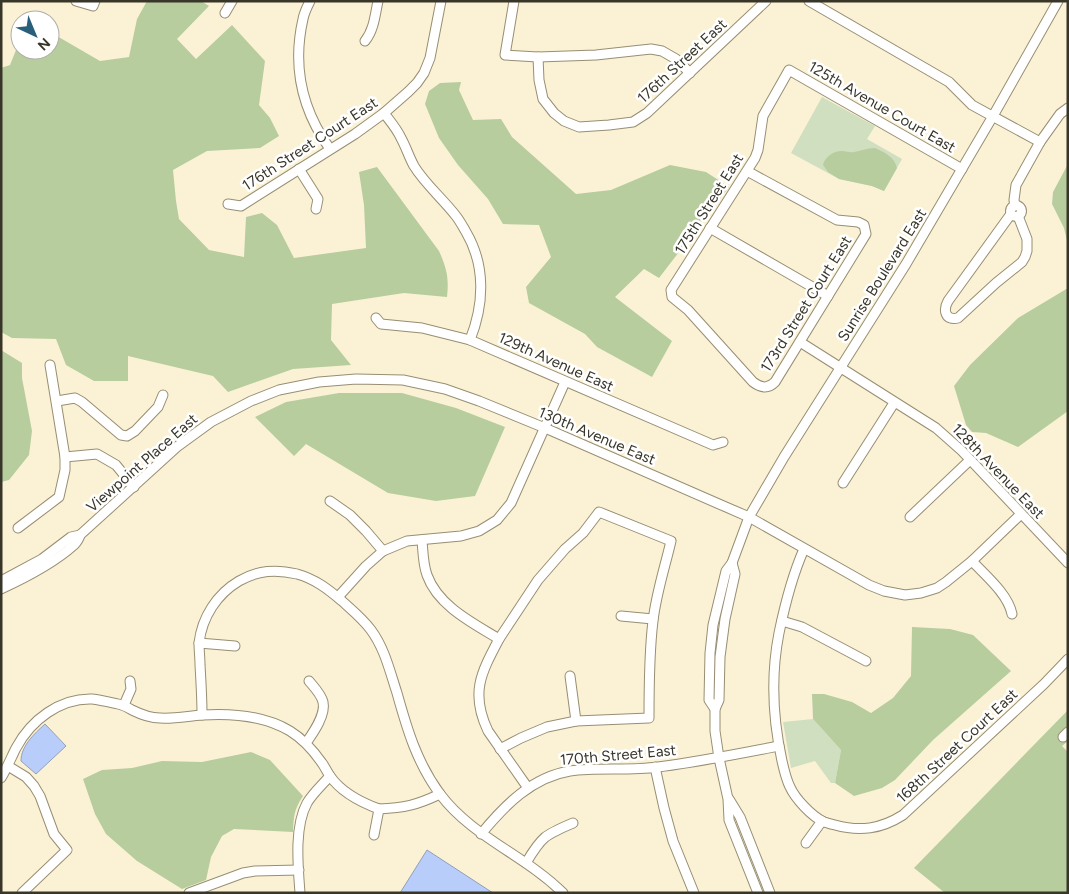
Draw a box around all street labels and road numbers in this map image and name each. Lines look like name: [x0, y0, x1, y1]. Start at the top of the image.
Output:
street label: 176th Street East: [634, 15, 731, 107]
street label: 125th Avenue Court East: [805, 57, 959, 157]
street label: 176th Street Court East: [239, 93, 381, 194]
street label: 175th Street East: [671, 150, 747, 258]
street label: Sunrise Boulevard East: [834, 205, 930, 345]
street label: 173rd Street Court East: [757, 232, 855, 375]
street label: 129th Avenue East: [495, 328, 617, 396]
street label: 130th Avenue East: [536, 403, 659, 469]
street label: Viewpoint Place East: [83, 410, 201, 516]
street label: 128th Avenue East: [948, 420, 1048, 523]
street label: 168th Street Court East: [893, 685, 1021, 807]
street label: 170th Street East: [559, 741, 677, 769]

